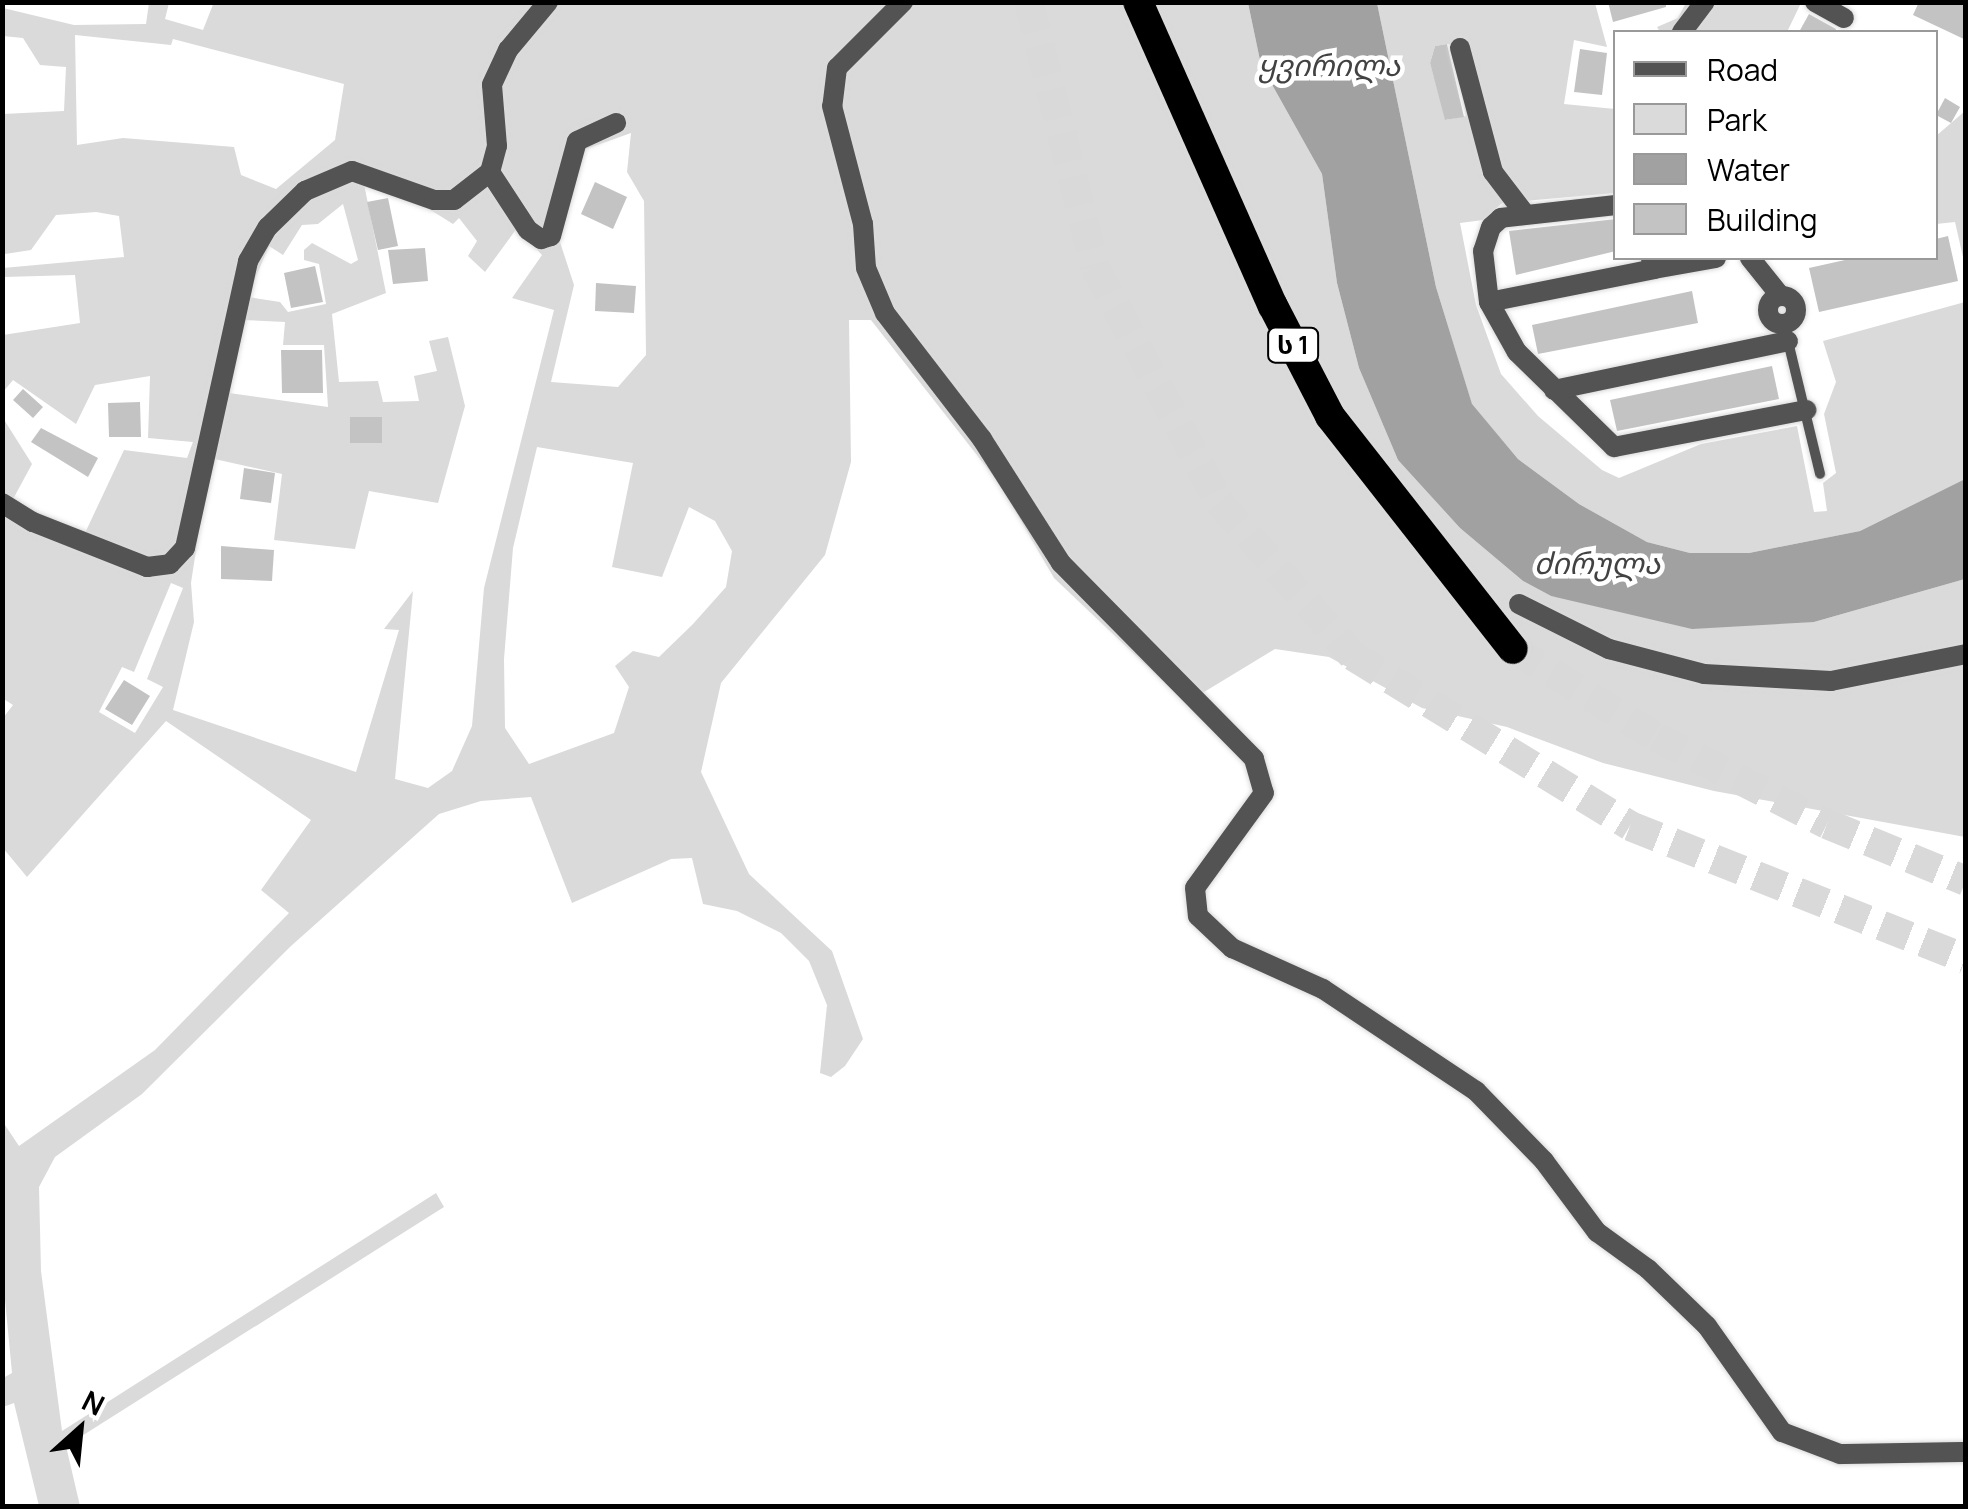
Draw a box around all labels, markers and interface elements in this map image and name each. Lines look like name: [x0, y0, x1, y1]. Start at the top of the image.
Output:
legend: [1613, 30, 1938, 260]
water label: ყვირილა: [1258, 47, 1400, 83]
text: Road: [1707, 49, 1778, 90]
text: Park: [1707, 99, 1767, 140]
text: Water: [1707, 149, 1790, 190]
text: Building: [1707, 199, 1818, 240]
road number: ს 1: [1266, 325, 1320, 365]
water label: ძირულა: [1534, 545, 1660, 581]
north arrow: [30, 1379, 130, 1479]
text: N: [76, 1381, 111, 1424]

